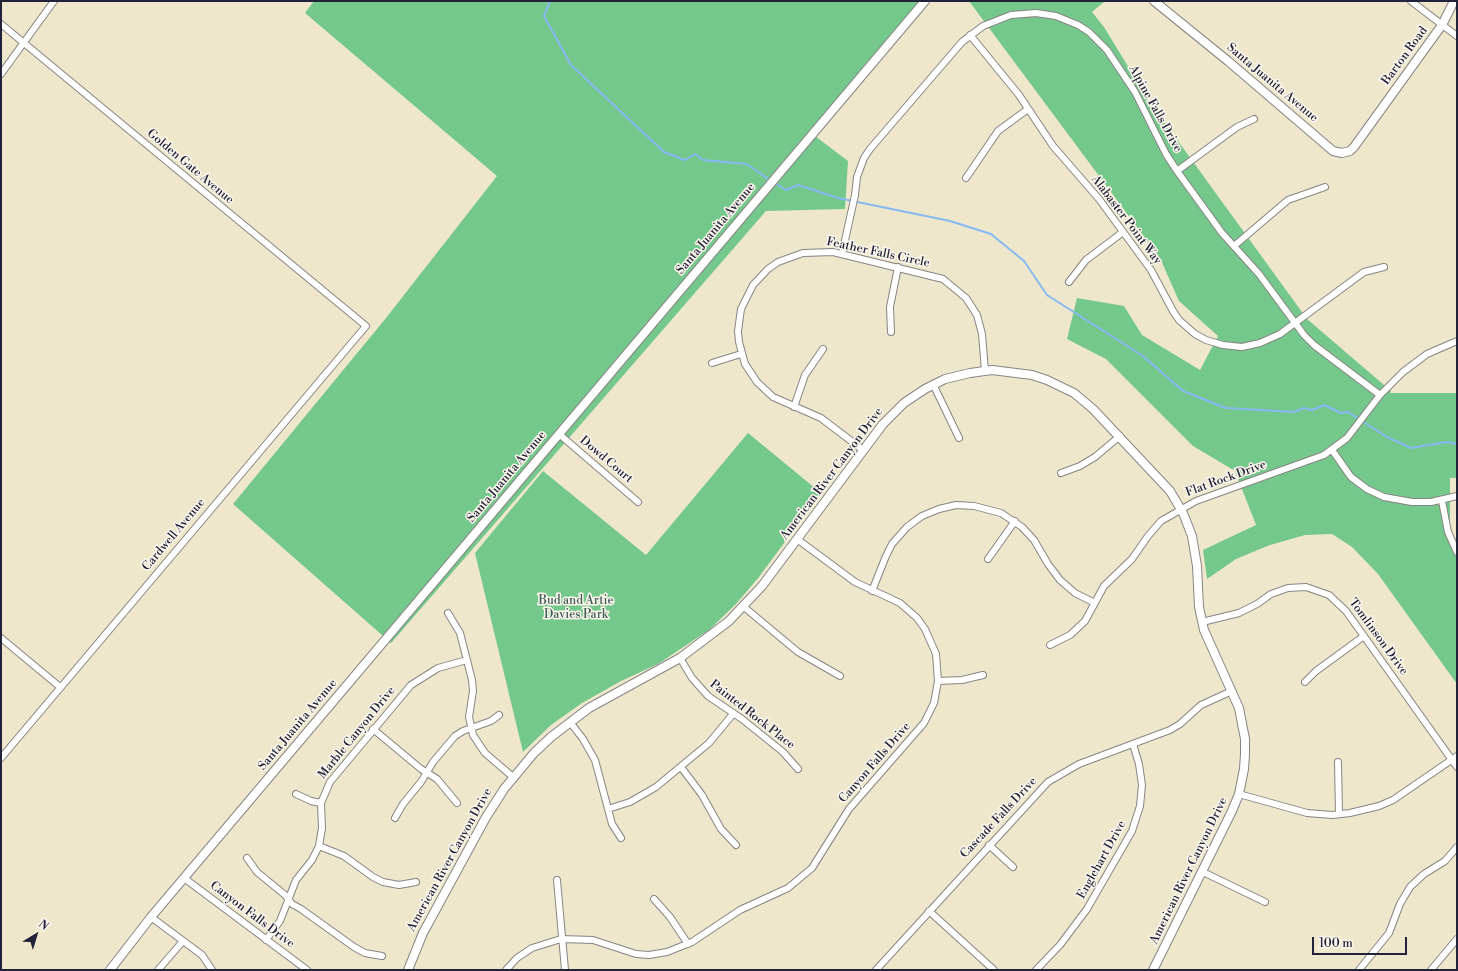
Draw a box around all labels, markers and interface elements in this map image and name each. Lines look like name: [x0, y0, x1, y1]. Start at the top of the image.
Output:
street label: Barton Road: [1379, 24, 1431, 88]
street label: Santa Juanita Avenue: [1223, 41, 1321, 125]
street label: Alpine Falls Drive: [1125, 63, 1185, 155]
street label: Golden Gate Avenue: [144, 127, 236, 207]
street label: Alabaster Point Way: [1088, 173, 1164, 267]
street label: Santa Juanita Avenue: [674, 180, 758, 278]
street label: Feather Falls Circle: [825, 235, 931, 271]
street label: American River Canyon Drive: [778, 405, 886, 543]
street label: Santa Juanita Avenue: [465, 428, 549, 526]
street label: Dowd Court: [576, 434, 636, 486]
street label: Flat Rock Drive: [1184, 458, 1268, 500]
street label: Cardwell Avenue: [140, 496, 208, 574]
park label: Bud and Artie Davies Park: [538, 594, 614, 622]
street label: Tomlinson Drive: [1345, 596, 1411, 678]
street label: Santa Juanita Avenue: [256, 676, 340, 774]
street label: Painted Rock Place: [707, 677, 797, 753]
street label: Marble Canyon Drive: [315, 684, 399, 782]
street label: Canyon Falls Drive: [836, 720, 914, 806]
street label: Cascade Falls Drive: [958, 774, 1040, 862]
street label: American River Canyon Drive: [405, 786, 495, 934]
street label: American River Canyon Drive: [1147, 795, 1231, 947]
street label: Englehart Drive: [1075, 818, 1129, 902]
street label: Canyon Falls Drive: [207, 879, 297, 951]
north arrow: [16, 915, 56, 955]
text: N: [36, 917, 51, 934]
scale bar: [1314, 929, 1409, 955]
text: 100 m: [1319, 936, 1353, 951]

